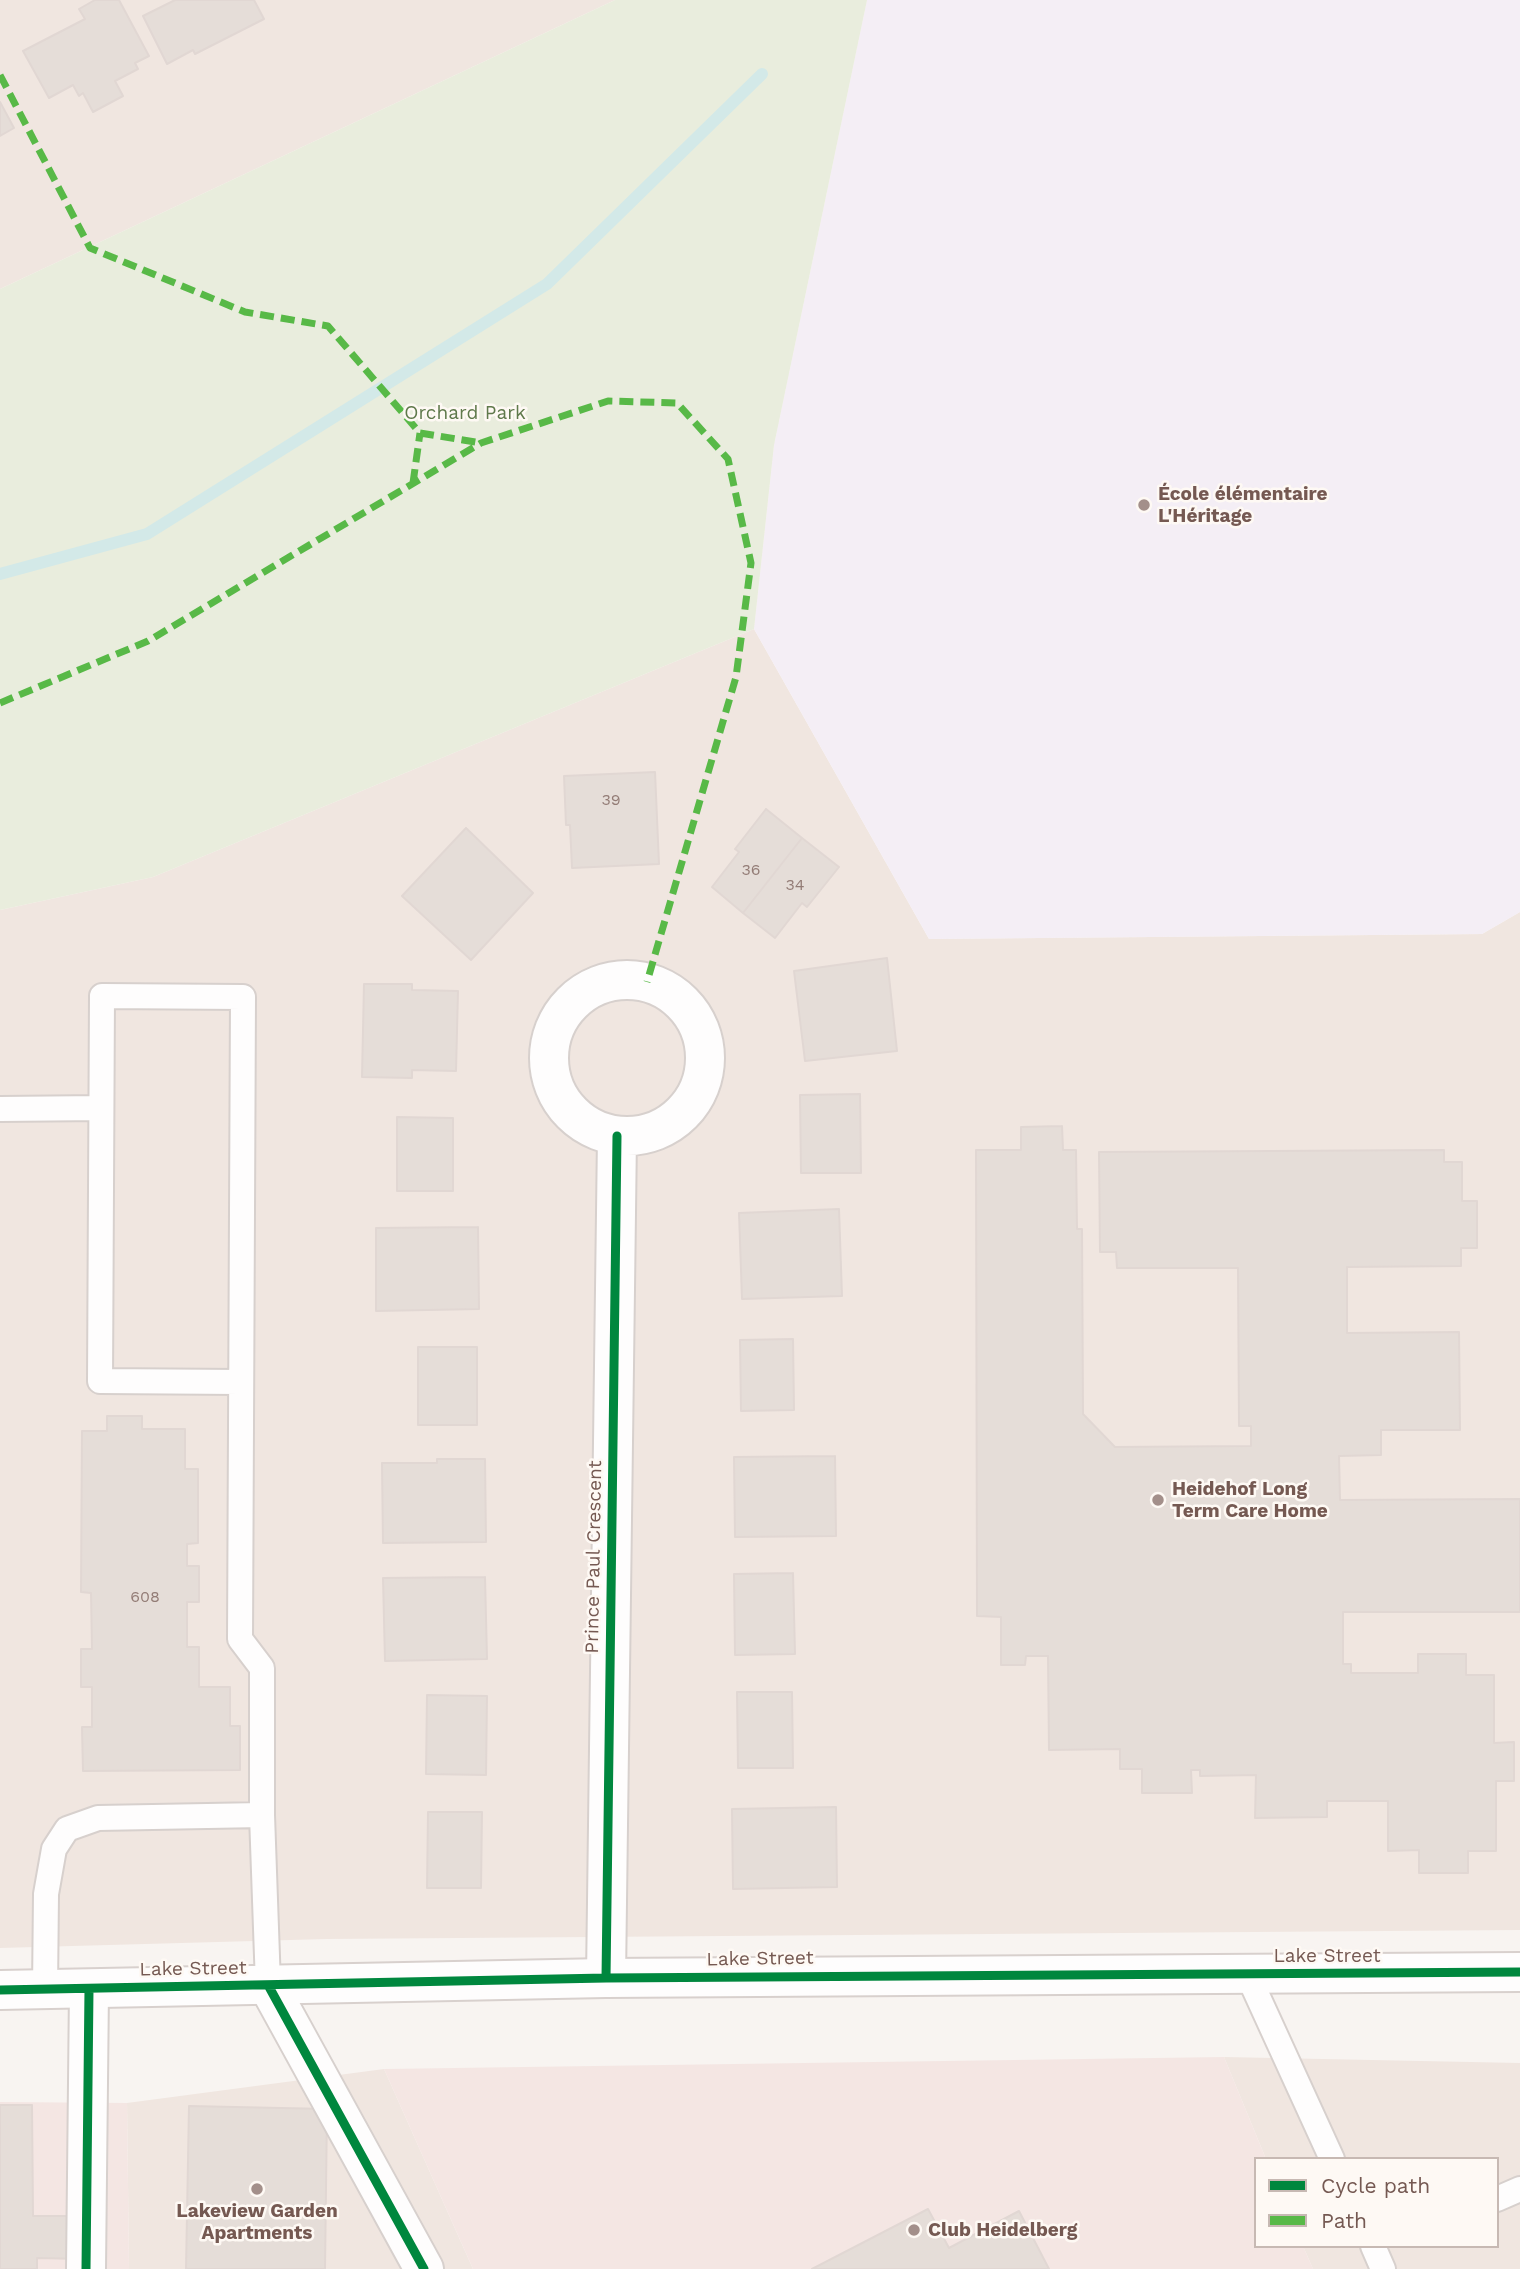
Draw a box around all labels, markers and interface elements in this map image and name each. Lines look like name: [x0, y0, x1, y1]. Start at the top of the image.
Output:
park label: Orchard Park: [404, 402, 526, 424]
place label: École élémentaire L'Héritage: [1158, 483, 1328, 527]
marker: École élémentaire L'Héritage: [1136, 497, 1152, 513]
house number: 39: [601, 790, 621, 810]
house number: 36: [741, 860, 761, 880]
house number: 34: [785, 875, 805, 895]
street label: Prince Paul Crescent: [581, 1460, 607, 1654]
place label: Heidehof Long Term Care Home: [1172, 1478, 1328, 1522]
marker: Heidehof Long Term Care Home: [1150, 1492, 1166, 1508]
house number: 608: [130, 1587, 160, 1607]
street label: Lake Street: [1273, 1945, 1381, 1967]
street label: Lake Street: [706, 1947, 814, 1971]
street label: Lake Street: [139, 1957, 247, 1981]
legend: [1254, 2157, 1499, 2248]
text: Cycle path: [1321, 2173, 1430, 2198]
marker: Lakeview Garden Apartments: [249, 2181, 265, 2197]
place label: Lakeview Garden Apartments: [176, 2200, 338, 2244]
text: Path: [1321, 2208, 1367, 2233]
place label: Club Heidelberg: [928, 2219, 1077, 2241]
marker: Club Heidelberg: [906, 2222, 922, 2238]

